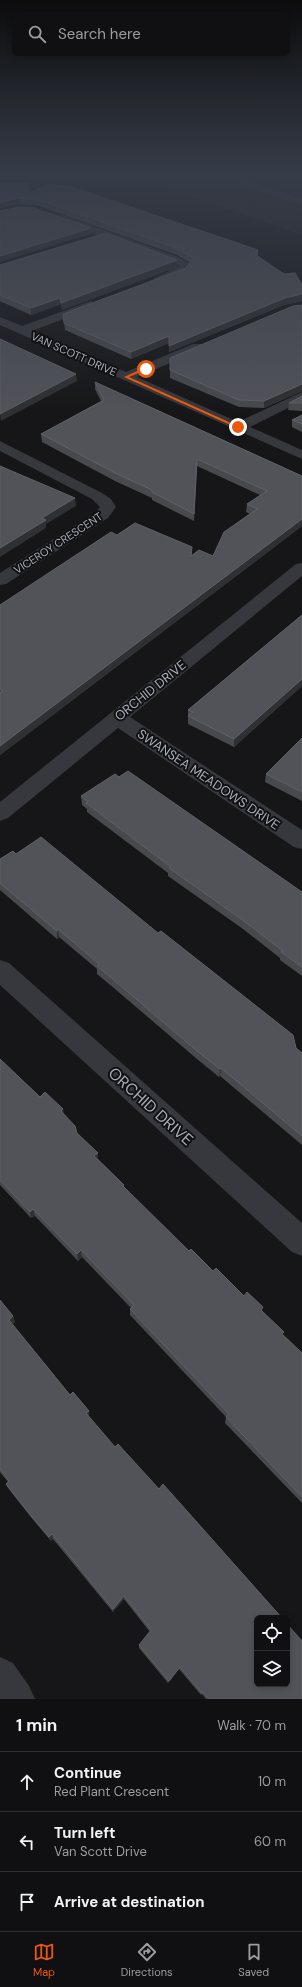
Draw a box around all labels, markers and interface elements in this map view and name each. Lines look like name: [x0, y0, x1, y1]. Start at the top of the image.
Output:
search box: [12, 12, 290, 56]
icon: search: [26, 23, 48, 45]
text: Search here: [58, 24, 141, 44]
street label: VAN SCOTT DRIVE: [29, 329, 119, 379]
route start: [137, 360, 155, 378]
route end: [229, 418, 247, 436]
street label: VICEROY CRESCENT: [11, 509, 105, 577]
street label: ORCHID DRIVE: [111, 656, 190, 724]
street label: SWANSEA MEADOWS DRIVE: [134, 725, 283, 834]
street label: ORCHID DRIVE: [104, 1063, 198, 1150]
map controls: [254, 1615, 290, 1687]
button: locate: [254, 1615, 290, 1651]
button: layers: [254, 1651, 290, 1687]
text: 1 min: [16, 1714, 57, 1736]
text: Walk · 70 m: [217, 1717, 286, 1734]
text: Continue: [54, 1763, 122, 1783]
icon: ahead: [16, 1771, 38, 1793]
text: 10 m: [258, 1773, 286, 1790]
text: Red Plant Crescent: [54, 1783, 169, 1800]
text: Turn left: [54, 1823, 115, 1843]
icon: left: [16, 1831, 38, 1853]
text: 60 m: [254, 1833, 286, 1850]
text: Van Scott Drive: [54, 1843, 147, 1860]
icon: arrive: [16, 1891, 38, 1913]
text: Arrive at destination: [54, 1892, 205, 1912]
tab: Map: [33, 1941, 55, 1979]
tab: Directions: [121, 1941, 173, 1979]
tab: Saved: [238, 1941, 269, 1979]

